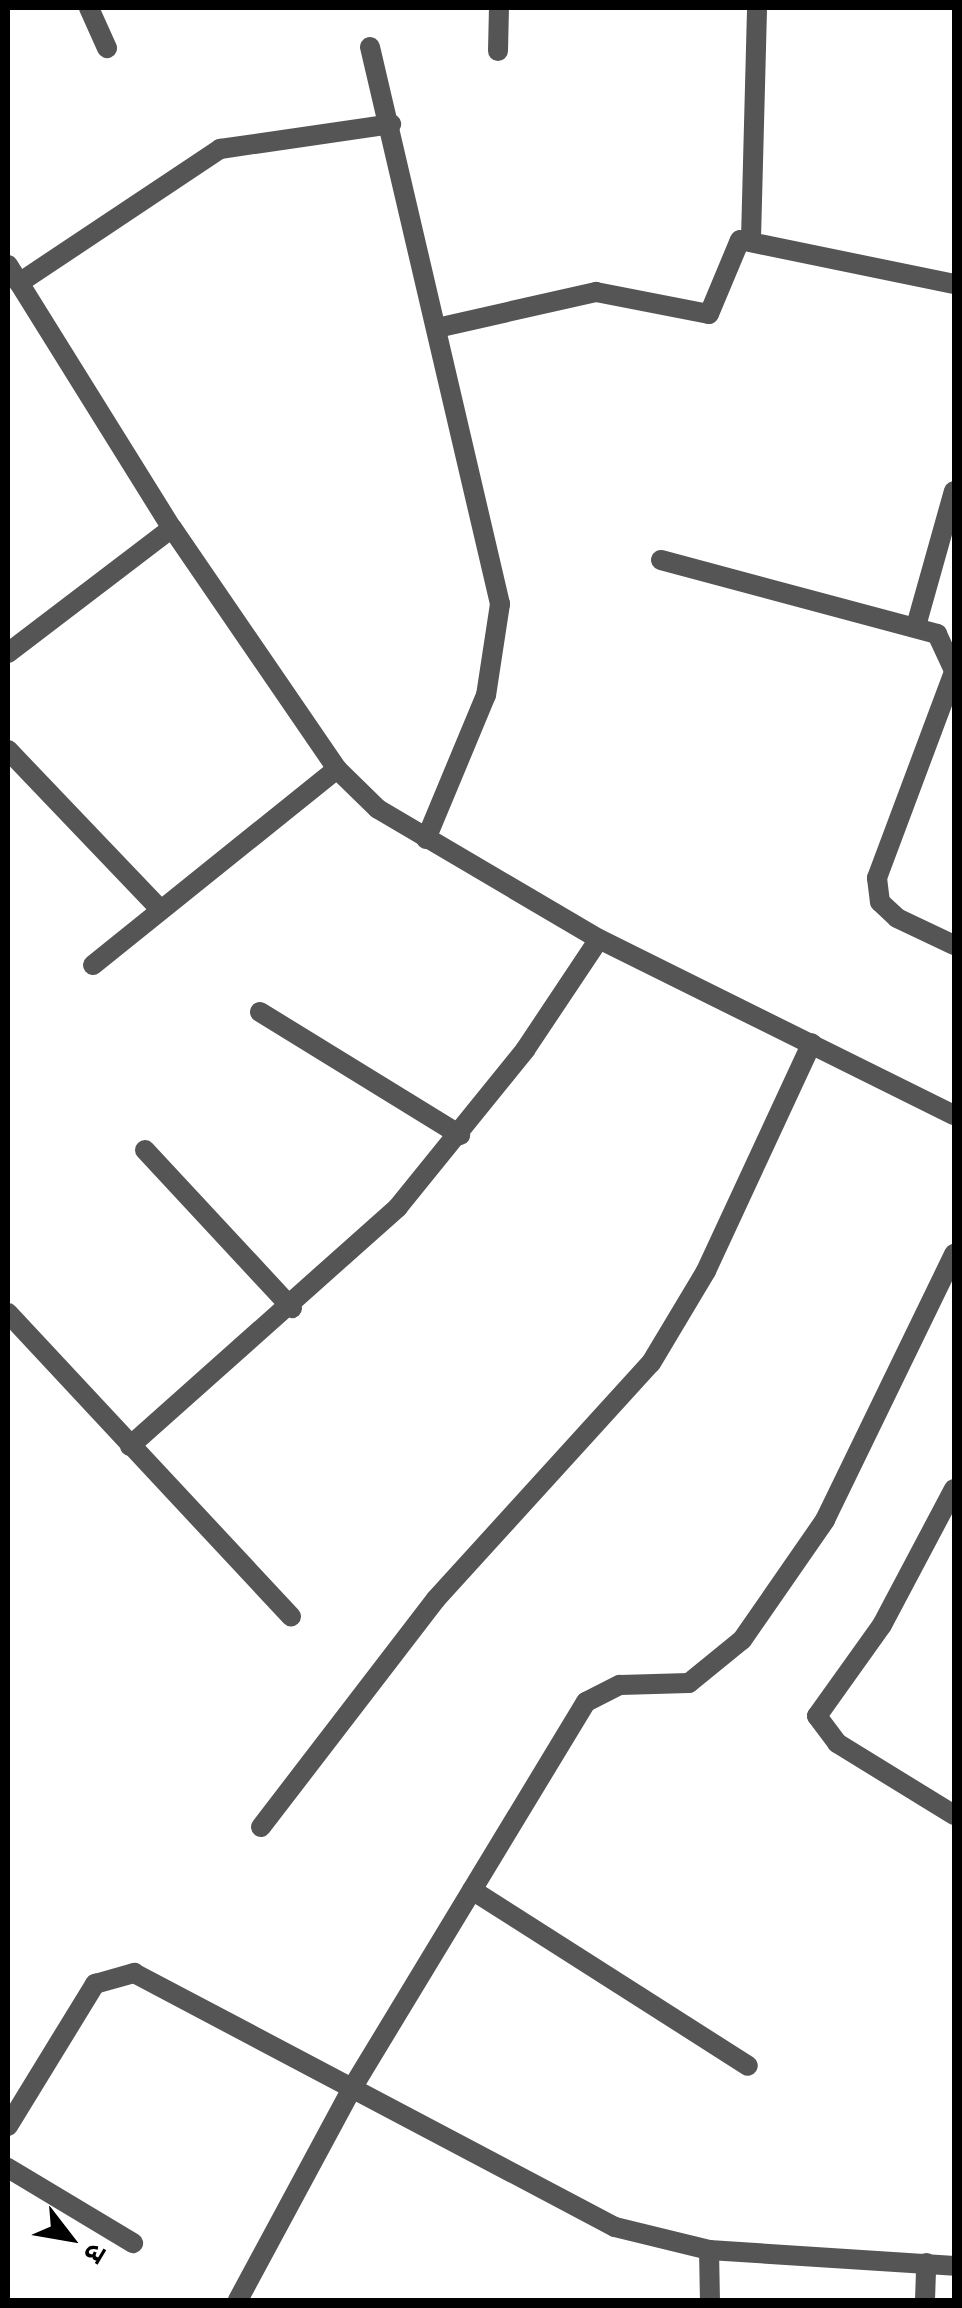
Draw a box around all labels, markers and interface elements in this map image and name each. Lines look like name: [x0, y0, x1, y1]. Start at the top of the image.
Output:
north arrow: [20, 2188, 120, 2288]
text: उ: [78, 2238, 115, 2269]

